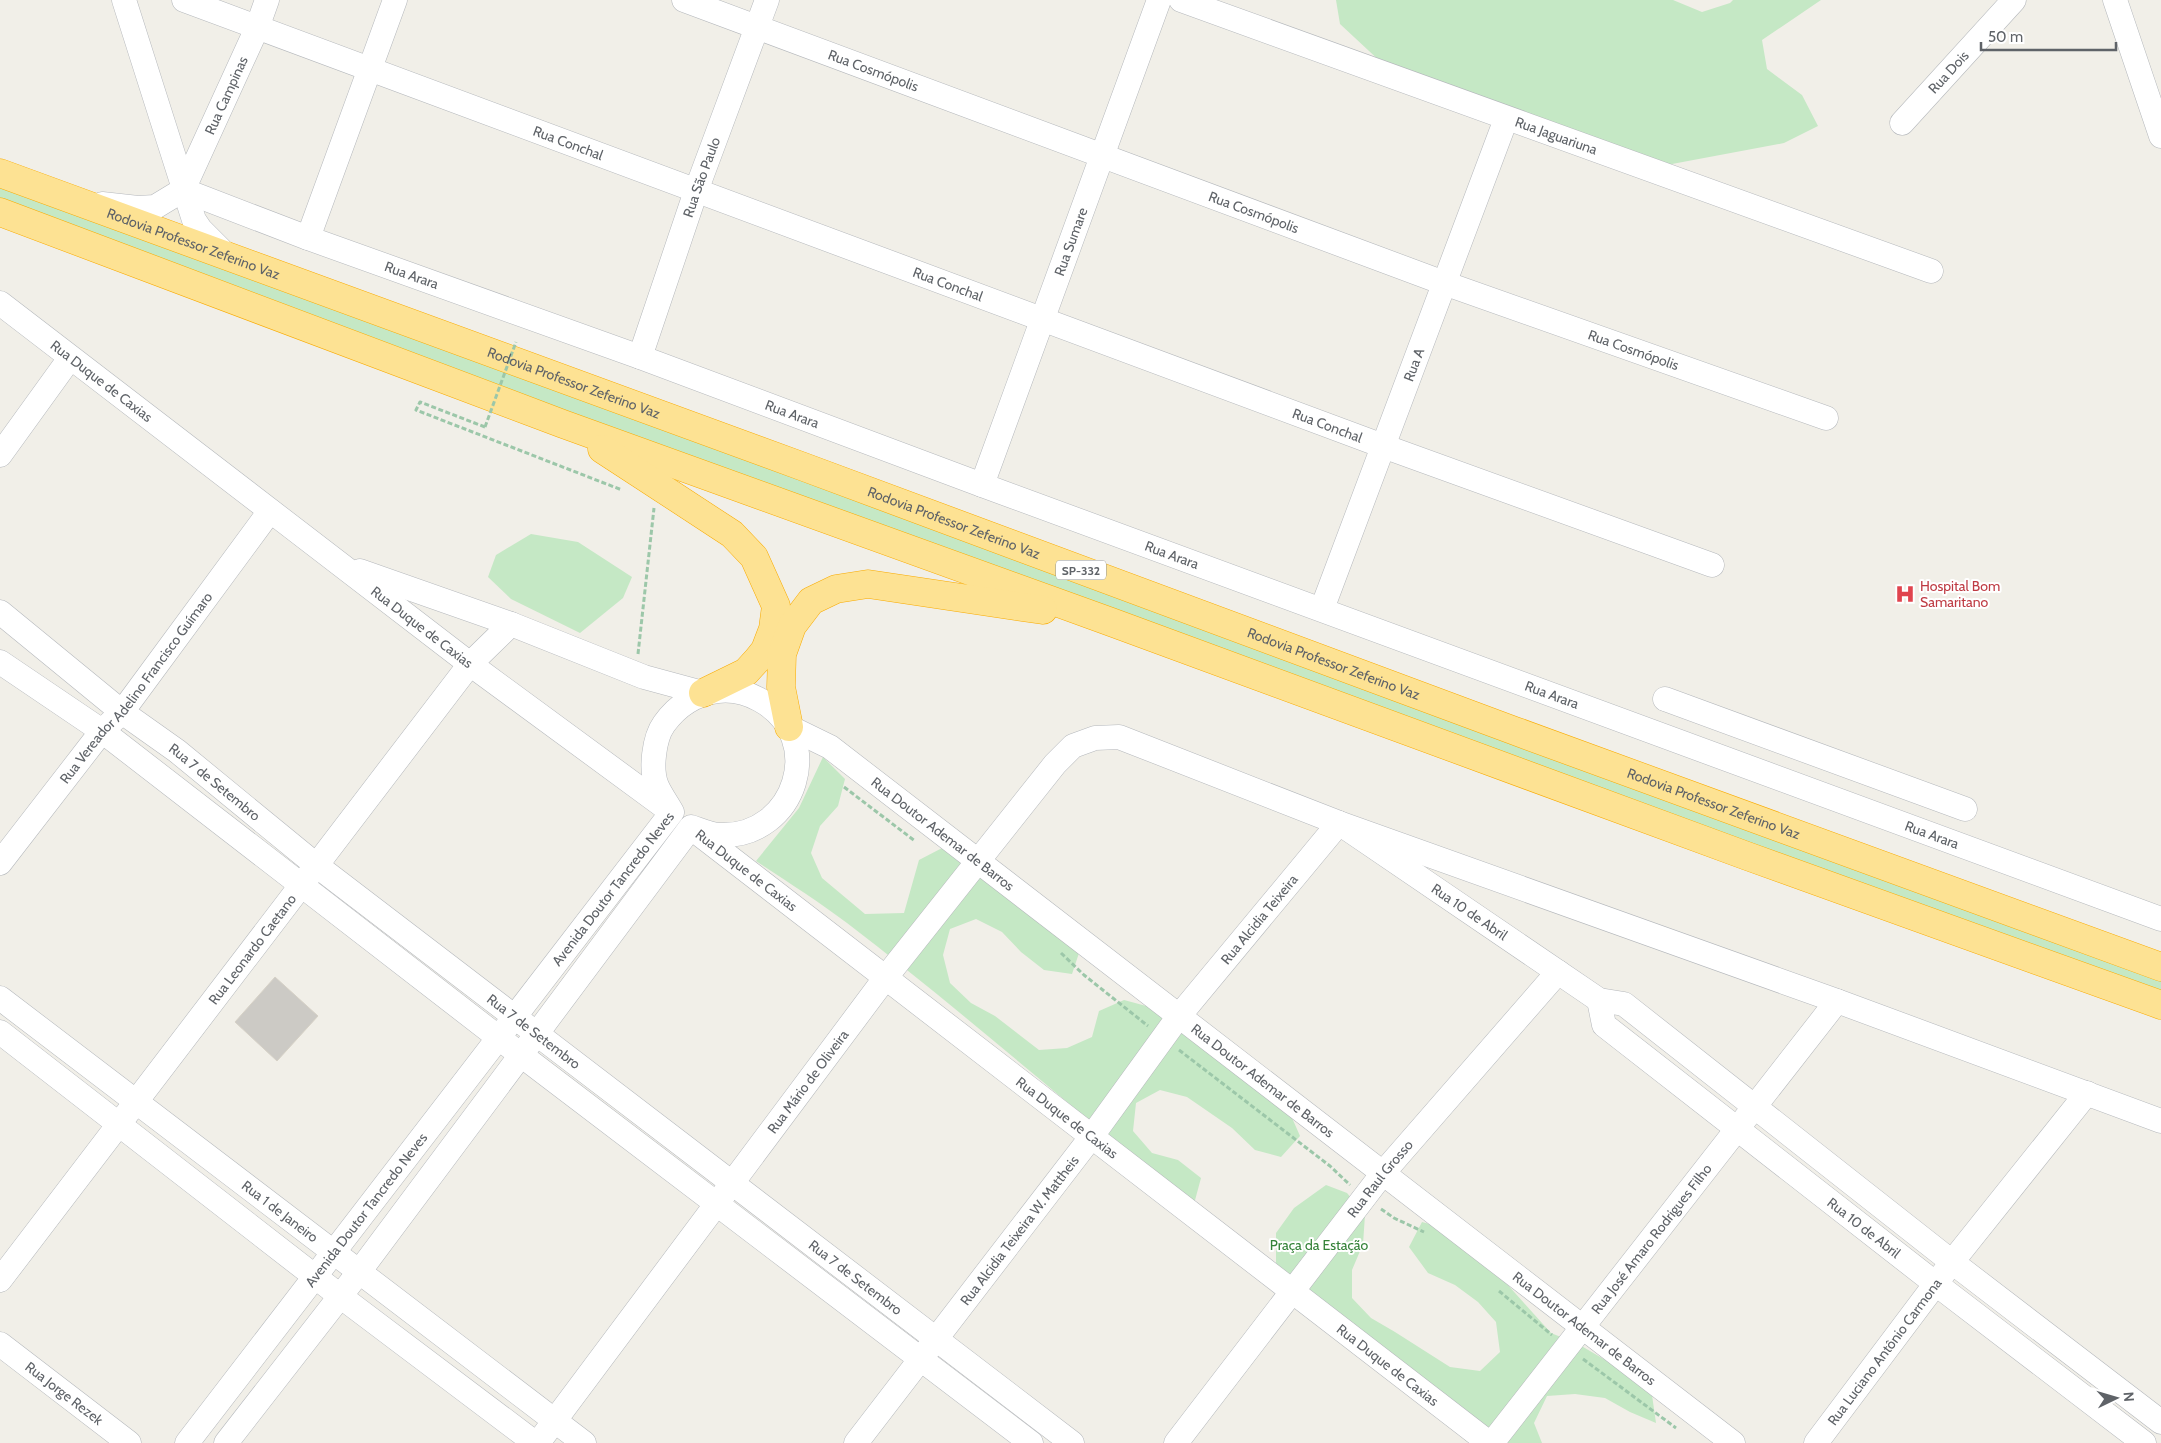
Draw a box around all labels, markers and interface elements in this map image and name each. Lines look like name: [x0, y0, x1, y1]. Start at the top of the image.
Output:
scale bar: [1981, 20, 2116, 52]
text: 50 m: [1988, 28, 2023, 46]
street label: Rua Cosmópolis: [826, 45, 921, 96]
street label: Rua Dois: [1924, 47, 1973, 97]
street label: Rua Campinas: [201, 53, 252, 137]
street label: Rua Jaguariuna: [1513, 113, 1600, 159]
street label: Rua Conchal: [531, 122, 606, 164]
street label: Rua São Paulo: [679, 134, 724, 220]
street label: Rua Cosmópolis: [1206, 187, 1302, 237]
street label: Rodovia Professor Zeferino Vaz: [104, 204, 283, 284]
street label: Rua Sumare: [1050, 205, 1091, 278]
street label: Rua Arara: [382, 257, 441, 293]
street label: Rua Conchal: [910, 263, 986, 306]
street label: Rua Cosmópolis: [1586, 326, 1682, 374]
street label: Rua Duque de Caxias: [47, 336, 156, 426]
street label: Rodovia Professor Zeferino Vaz: [485, 343, 663, 423]
street label: Rua A: [1399, 345, 1428, 384]
street label: Rua Arara: [763, 396, 822, 432]
street label: Rua Conchal: [1290, 404, 1366, 447]
street label: Rodovia Professor Zeferino Vaz: [865, 482, 1043, 563]
street label: Rua Arara: [1142, 537, 1202, 573]
road number: SP-332: [1056, 560, 1106, 580]
place label: Hospital Bom Samaritano: [1920, 577, 2000, 611]
street label: Rua Duque de Caxias: [367, 582, 477, 672]
hospital icon: Hospital Bom Samaritano: [1894, 583, 1916, 605]
street label: Rua Vereador Adelino Francisco Guímaro: [56, 588, 216, 787]
street label: Rodovia Professor Zeferino Vaz: [1245, 623, 1423, 704]
street label: Rua Arara: [1522, 677, 1582, 713]
street label: Rua 7 de Setembro: [166, 739, 264, 825]
street label: Rodovia Professor Zeferino Vaz: [1625, 764, 1803, 844]
street label: Rua Doutor Ademar de Barros: [868, 773, 1018, 895]
street label: Avenida Doutor Tancredo Neves: [548, 808, 678, 970]
street label: Rua Arara: [1902, 817, 1962, 853]
street label: Rua Duque de Caxias: [692, 825, 801, 915]
street label: Rua Alcidia Teixeira: [1217, 871, 1302, 968]
street label: Rua 10 de Abril: [1428, 880, 1512, 944]
street label: Rua Leonardo Caetano: [204, 890, 300, 1008]
street label: Rua 7 de Setembro: [483, 990, 584, 1073]
street label: Rua Doutor Ademar de Barros: [1188, 1020, 1338, 1142]
street label: Rua Mário de Oliveira: [763, 1026, 853, 1137]
street label: Rua Duque de Caxias: [1012, 1073, 1122, 1163]
street label: Avenida Doutor Tancredo Neves: [301, 1129, 431, 1291]
street label: Rua Raul Grosso: [1343, 1136, 1417, 1221]
street label: Rua Alcidia Teixeira W. Mattheis: [956, 1152, 1083, 1309]
street label: Rua José Amaro Rodrigues Filho: [1587, 1160, 1716, 1318]
street label: Rua 1 de Janeiro: [238, 1176, 322, 1246]
street label: Rua 10 de Abril: [1823, 1193, 1905, 1262]
street label: Rua 7 de Setembro: [805, 1236, 906, 1319]
park label: Praça da Estação: [1270, 1236, 1369, 1254]
street label: Rua Doutor Ademar de Barros: [1509, 1268, 1660, 1389]
street label: Rua Luciano Antônio Carmona: [1823, 1275, 1946, 1429]
street label: Rua Duque de Caxias: [1333, 1320, 1443, 1410]
street label: Rua Jorge Rezek: [22, 1358, 107, 1429]
north arrow: [2091, 1373, 2141, 1423]
text: N: [2120, 1391, 2138, 1403]

